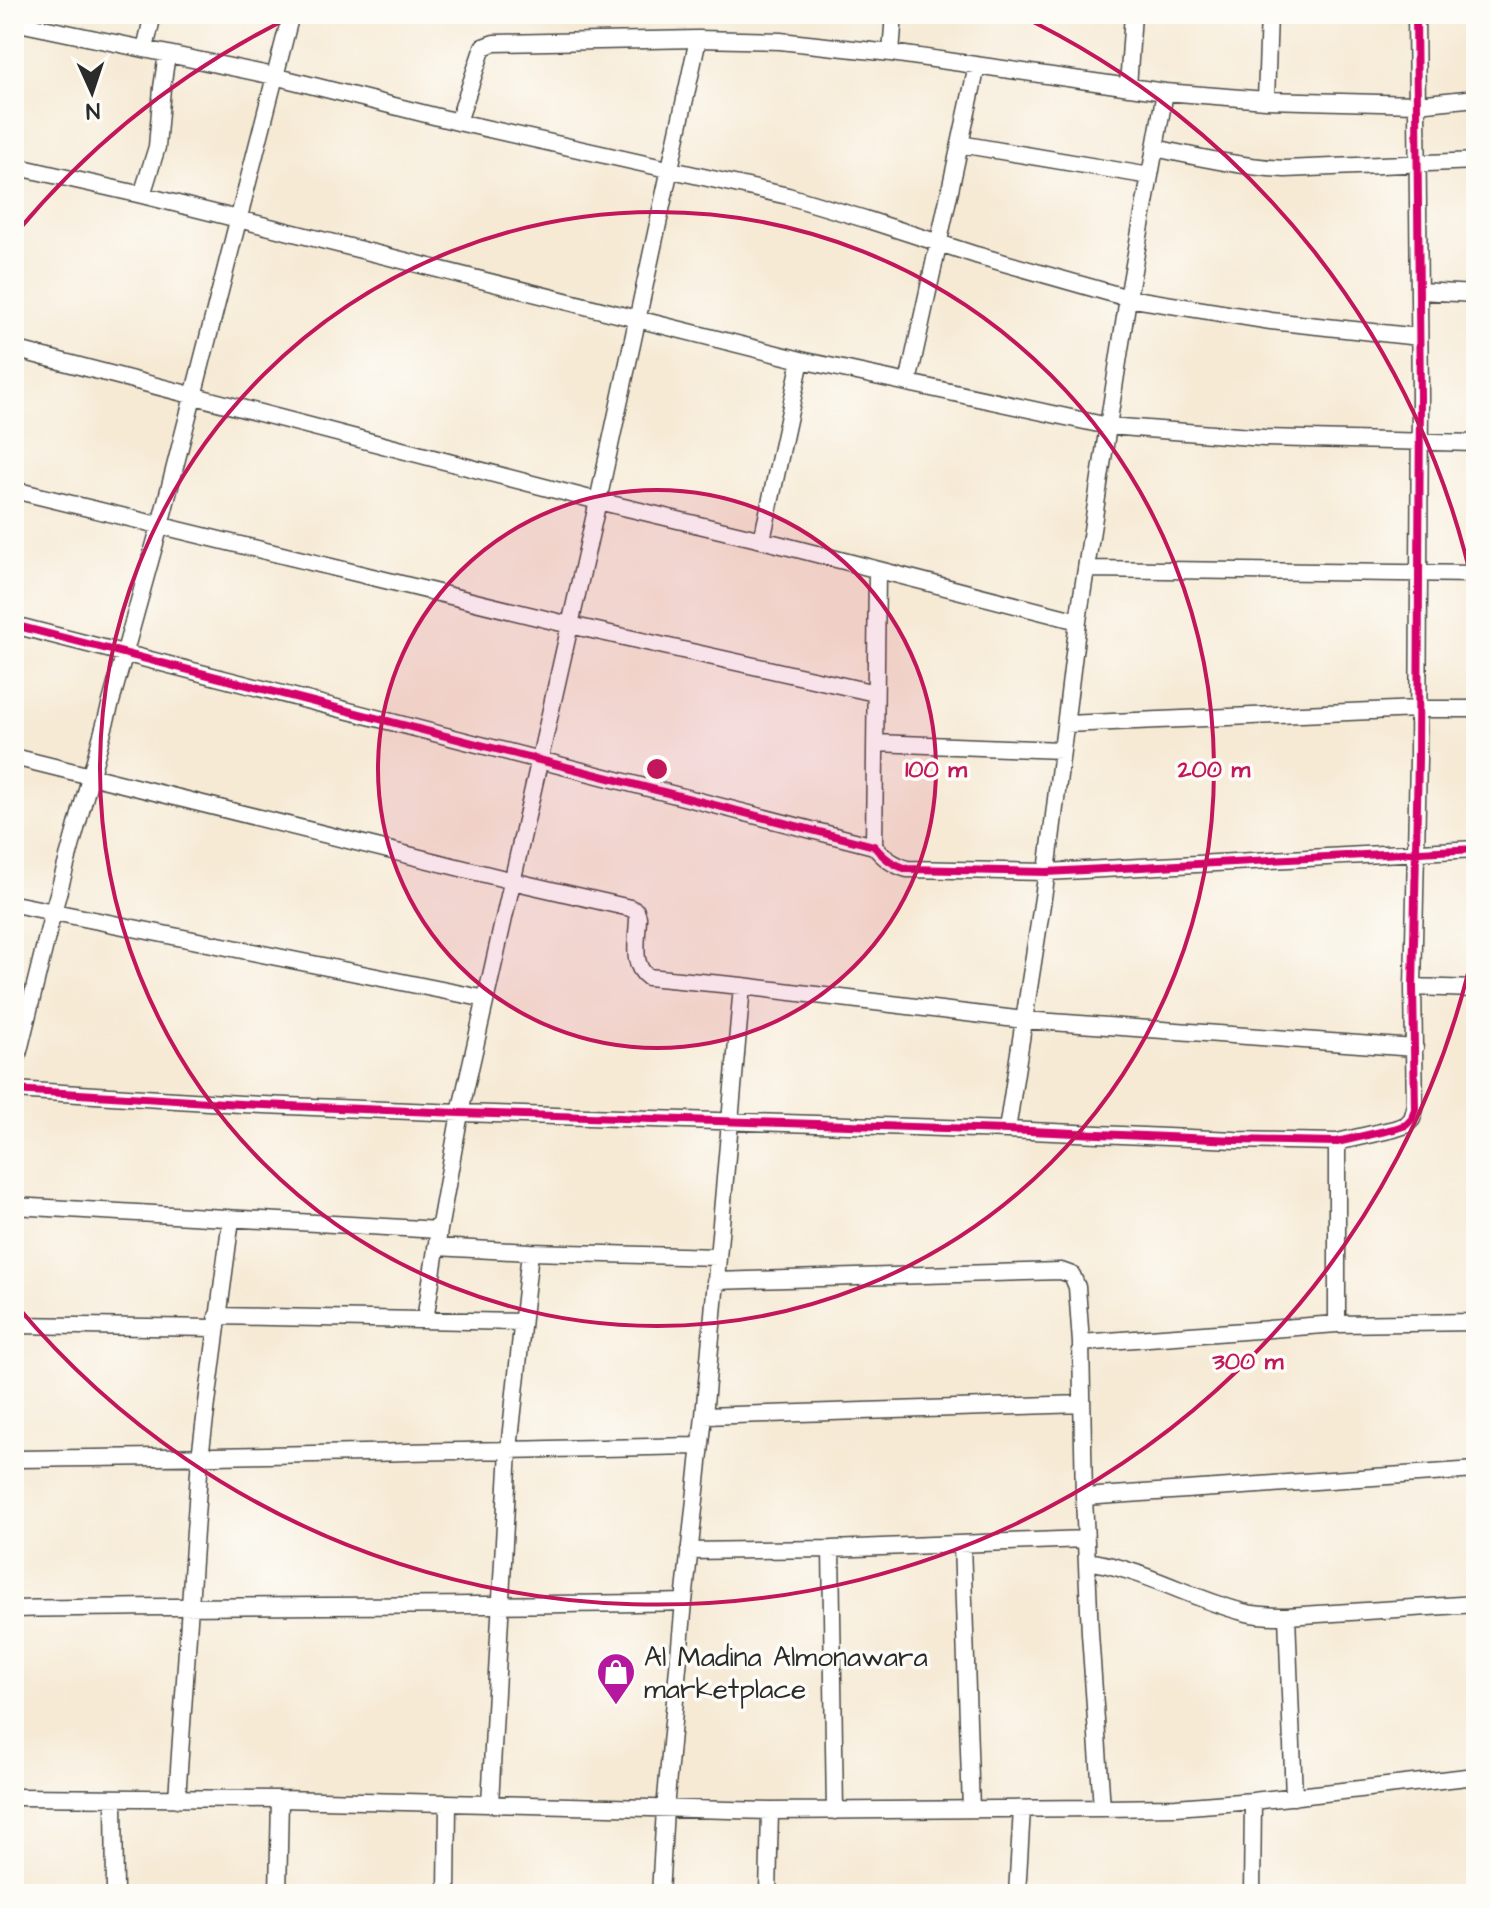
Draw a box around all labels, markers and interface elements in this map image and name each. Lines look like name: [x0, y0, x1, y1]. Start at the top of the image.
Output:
north arrow: [52, 52, 132, 132]
text: N: [85, 95, 101, 126]
text: 100 m: [905, 753, 967, 787]
text: 200 m: [1177, 753, 1250, 787]
centre of rings: [643, 755, 671, 783]
text: 300 m: [1212, 1345, 1284, 1379]
place label: Al Madina Almonawara marketplace: [644, 1638, 928, 1709]
shop icon: Al Madina Almonawara marketplace: [595, 1651, 637, 1706]

